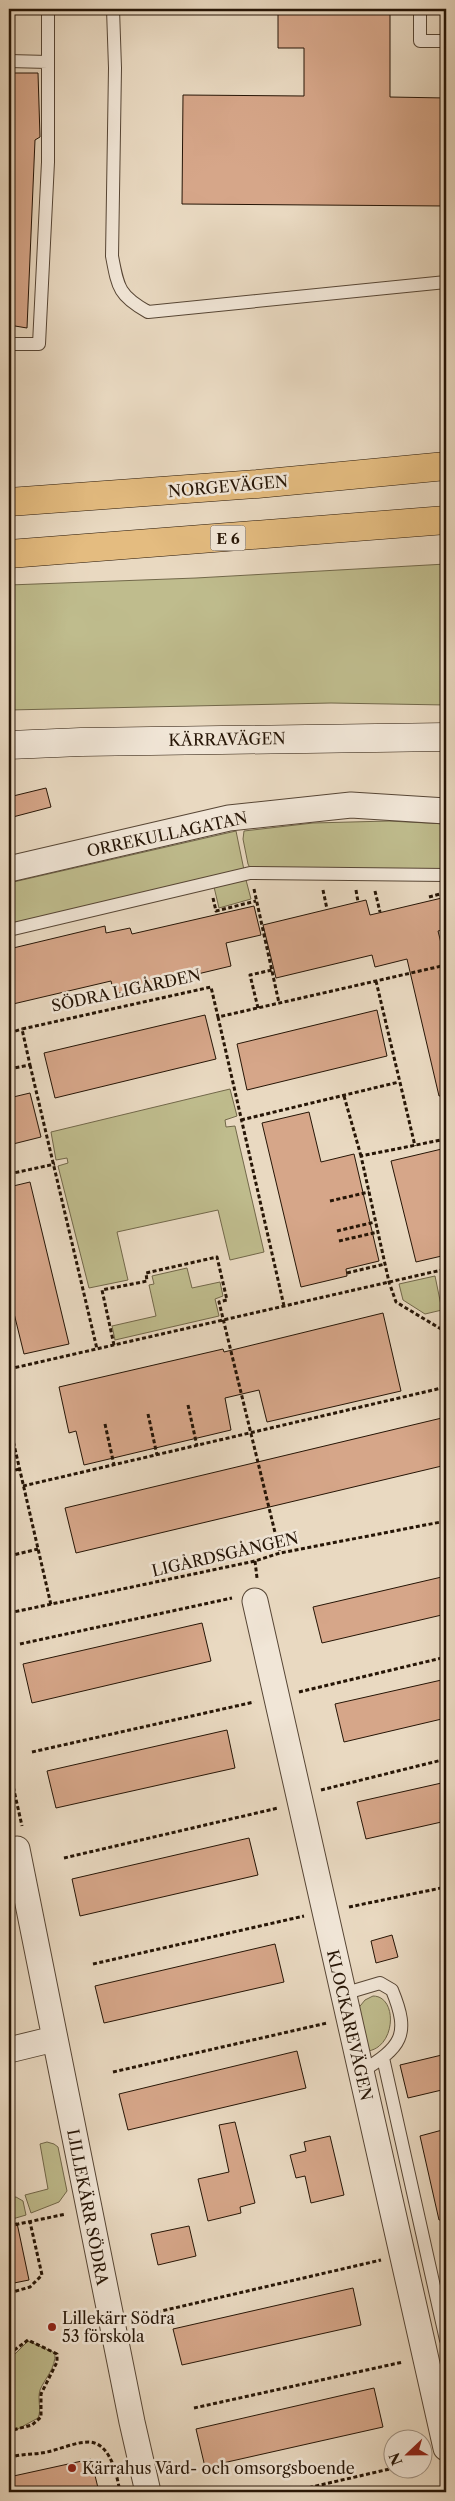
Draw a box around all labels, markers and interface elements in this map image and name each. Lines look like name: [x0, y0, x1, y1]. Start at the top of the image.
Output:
street label: NORGEVÄGEN: [167, 471, 289, 501]
road number: E 6: [210, 526, 246, 550]
street label: KÄRRAVÄGEN: [168, 728, 286, 750]
street label: ORREKULLAGATAN: [85, 807, 249, 861]
street label: SÖDRA LIGÅRDEN: [49, 964, 203, 1016]
street label: LIGÅRDSGÅNGEN: [150, 1527, 300, 1581]
street label: KLOCKAREVÄGEN: [323, 1948, 377, 2102]
street label: LILLEKÄRR SÖDRA: [63, 2127, 113, 2288]
place label: Lillekärr Södra 53 förskola: [62, 2308, 175, 2346]
marker: Lillekärr Södra 53 förskola: [46, 2321, 58, 2333]
north arrow: [382, 2428, 432, 2478]
text: N: [385, 2450, 407, 2468]
place label: Kärrahus Vård- och omsorgsboende: [82, 2458, 355, 2478]
marker: Kärrahus Vård- och omsorgsboende: [66, 2462, 78, 2474]

